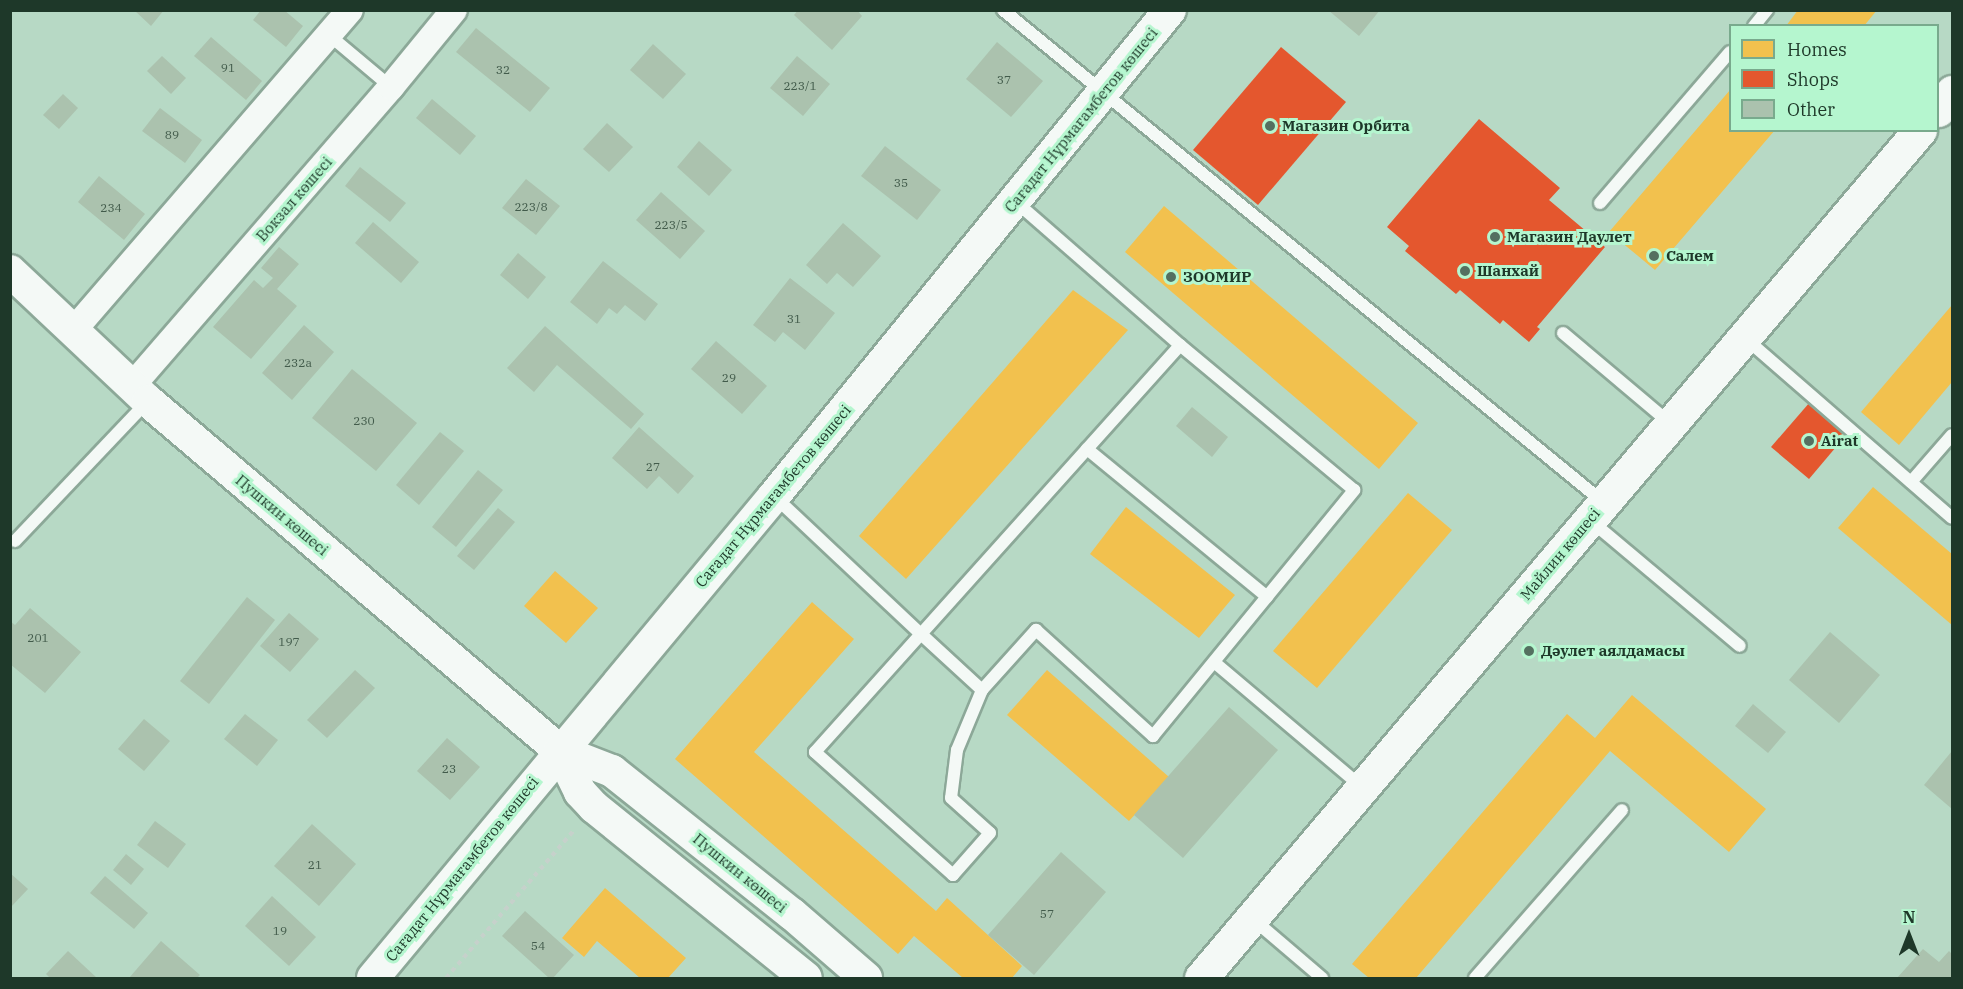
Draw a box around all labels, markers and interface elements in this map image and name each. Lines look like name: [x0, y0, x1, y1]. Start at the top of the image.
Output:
street label: Сағадат Нұрмағамбетов көшесі: [1001, 24, 1161, 216]
legend: [1729, 24, 1939, 132]
text: Homes: [1787, 38, 1847, 61]
house number: 91: [221, 61, 235, 75]
house number: 32: [496, 63, 510, 77]
text: Shops: [1787, 68, 1839, 91]
house number: 37: [997, 73, 1011, 87]
house number: 223/1: [783, 79, 817, 93]
text: Other: [1787, 98, 1835, 121]
place label: Магазин Орбита: [1282, 117, 1410, 135]
marker: Магазин Орбита: [1263, 119, 1277, 133]
house number: 89: [165, 128, 179, 142]
street label: Вокзал көшесі: [252, 153, 336, 245]
house number: 35: [894, 176, 908, 190]
house number: 223/8: [514, 200, 548, 214]
house number: 234: [100, 201, 122, 215]
house number: 223/5: [654, 218, 688, 232]
place label: Магазин Даулет: [1507, 228, 1632, 246]
marker: Магазин Даулет: [1488, 230, 1502, 244]
place label: Салем: [1666, 247, 1714, 265]
marker: Салем: [1647, 249, 1661, 263]
place label: Шанхай: [1477, 262, 1539, 280]
marker: Шанхай: [1458, 264, 1472, 278]
place label: ЗООМИР: [1183, 268, 1251, 286]
marker: ЗООМИР: [1164, 270, 1178, 284]
house number: 31: [787, 312, 801, 326]
house number: 232а: [284, 356, 312, 370]
house number: 29: [722, 371, 736, 385]
street label: Сағадат Нұрмағамбетов көшесі: [691, 401, 855, 591]
house number: 230: [353, 414, 375, 428]
place label: Airat: [1821, 432, 1858, 450]
marker: Airat: [1802, 434, 1816, 448]
house number: 27: [646, 460, 660, 474]
street label: Пушкин көшесі: [232, 471, 332, 559]
street label: Майлин көшесі: [1516, 504, 1604, 604]
house number: 201: [27, 631, 49, 645]
house number: 197: [278, 635, 300, 649]
place label: Дәулет аялдамасы: [1541, 642, 1685, 660]
marker: Дәулет аялдамасы: [1522, 644, 1536, 658]
house number: 23: [442, 762, 456, 776]
street label: Сағадат Нұрмағамбетов көшесі: [382, 773, 542, 965]
street label: Пушкин көшесі: [689, 830, 791, 916]
house number: 21: [308, 858, 322, 872]
north arrow: [1879, 905, 1939, 965]
house number: 57: [1040, 907, 1054, 921]
text: N: [1903, 907, 1915, 927]
house number: 19: [273, 924, 287, 938]
house number: 54: [531, 939, 545, 953]

